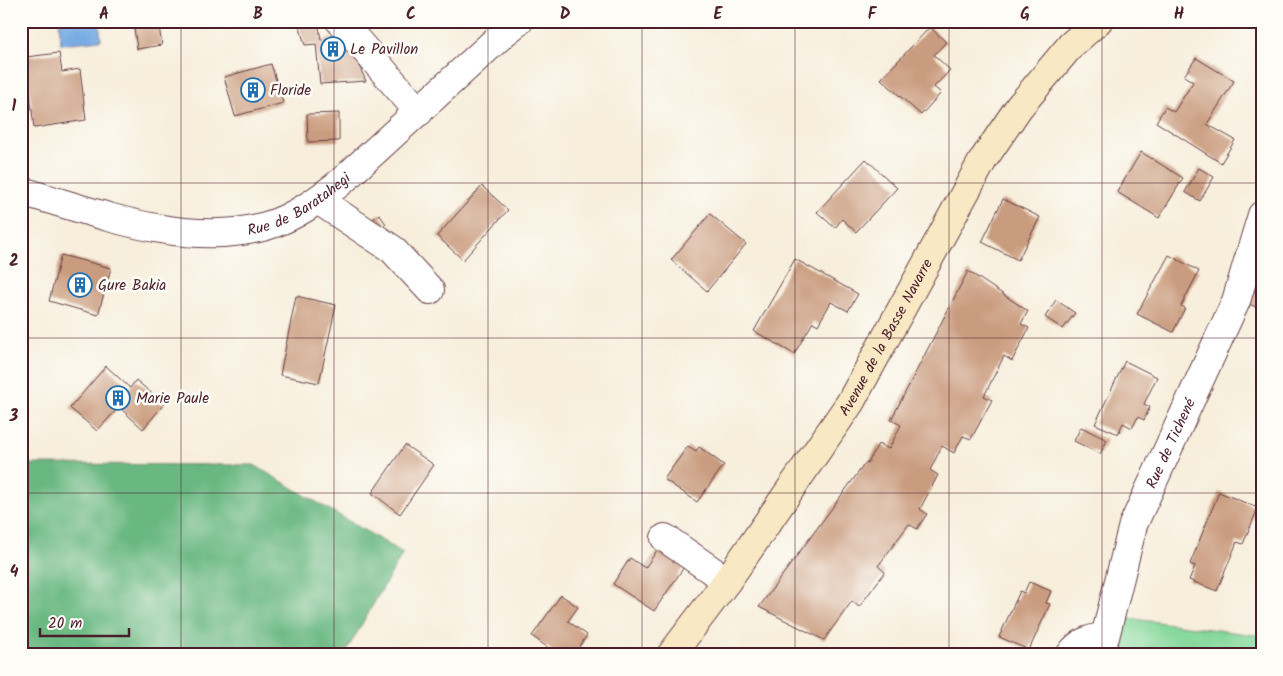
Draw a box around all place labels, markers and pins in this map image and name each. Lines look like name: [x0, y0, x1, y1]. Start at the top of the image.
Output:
building icon: Le Pavillon: [320, 36, 346, 62]
place label: Le Pavillon: [350, 38, 418, 62]
building icon: Floride: [240, 77, 266, 103]
place label: Floride: [270, 79, 311, 103]
building icon: Gure Bakia: [67, 272, 93, 298]
place label: Gure Bakia: [98, 274, 166, 298]
building icon: Marie Paule: [105, 385, 131, 411]
place label: Marie Paule: [136, 387, 209, 411]

